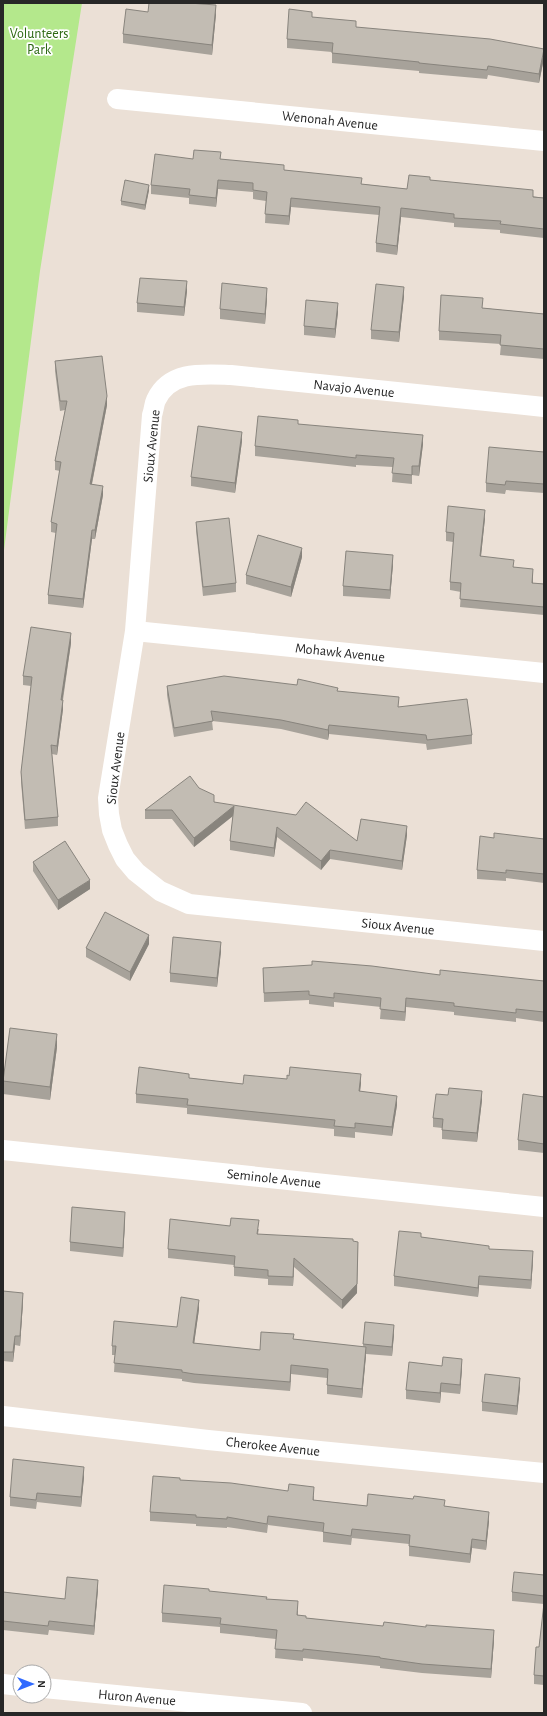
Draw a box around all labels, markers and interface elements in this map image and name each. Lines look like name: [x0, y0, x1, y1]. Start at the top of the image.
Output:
park label: Volunteers Park: [10, 27, 68, 57]
street label: Wenonah Avenue: [281, 109, 379, 133]
street label: Navajo Avenue: [313, 378, 395, 400]
street label: Sioux Avenue: [141, 409, 163, 483]
street label: Mohawk Avenue: [294, 641, 385, 665]
street label: Sioux Avenue: [105, 731, 127, 805]
street label: Sioux Avenue: [361, 916, 435, 938]
street label: Seminole Avenue: [226, 1167, 322, 1191]
street label: Cherokee Avenue: [225, 1435, 321, 1459]
north arrow: [12, 1664, 52, 1704]
text: N: [36, 1680, 47, 1688]
street label: Huron Avenue: [97, 1688, 176, 1708]

